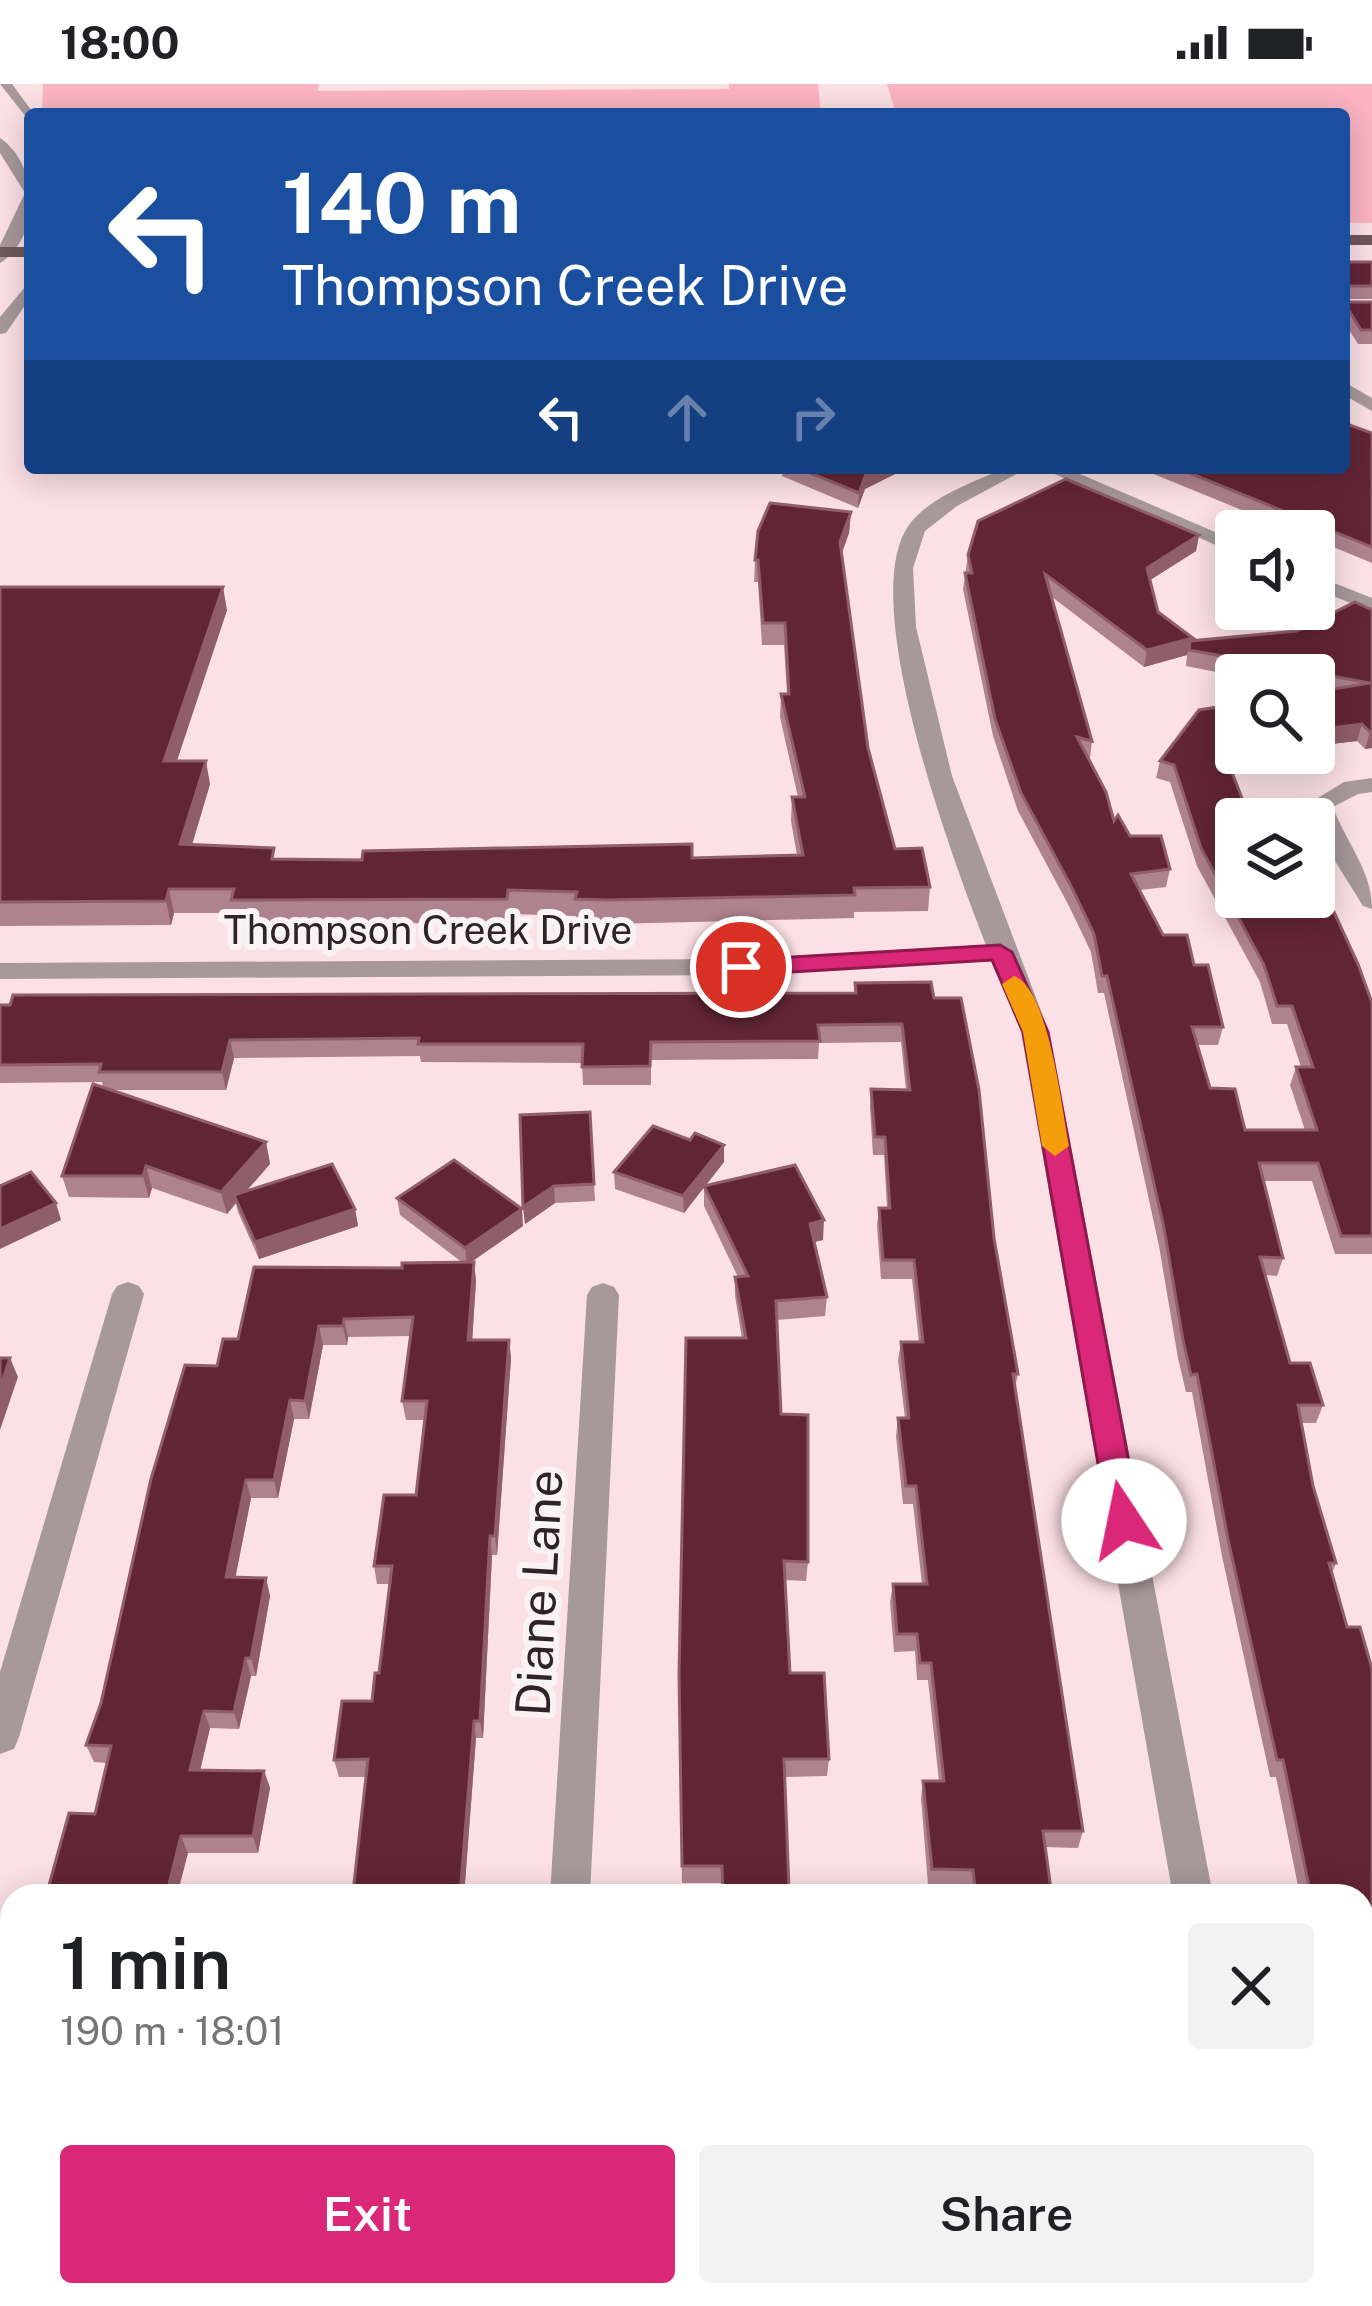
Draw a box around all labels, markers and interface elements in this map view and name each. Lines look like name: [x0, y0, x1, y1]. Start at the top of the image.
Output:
text: 18:00: [60, 16, 179, 69]
text: 140 m: [282, 153, 521, 252]
icon: left: [84, 156, 240, 312]
text: Thompson Creek Drive: [282, 254, 848, 317]
icon: left: [528, 384, 594, 450]
icon: ahead: [654, 384, 720, 450]
icon: right: [780, 384, 846, 450]
map controls: [1215, 510, 1335, 918]
button: sound: [1215, 510, 1335, 630]
button: search: [1215, 654, 1335, 774]
button: layers: [1215, 798, 1335, 918]
street label: Thompson Creek Drive: [224, 907, 632, 953]
pin: [690, 916, 792, 1018]
icon: arrive: [708, 934, 774, 1000]
position arrow: [1061, 1458, 1187, 1584]
street label: Diane Lane: [504, 1468, 573, 1717]
text: 1 min: [60, 1921, 231, 2005]
button: close: [1188, 1923, 1314, 2049]
text: 190 m · 18:01: [60, 2008, 284, 2054]
button: Exit: [60, 2145, 675, 2283]
button: Share: [699, 2145, 1314, 2283]

